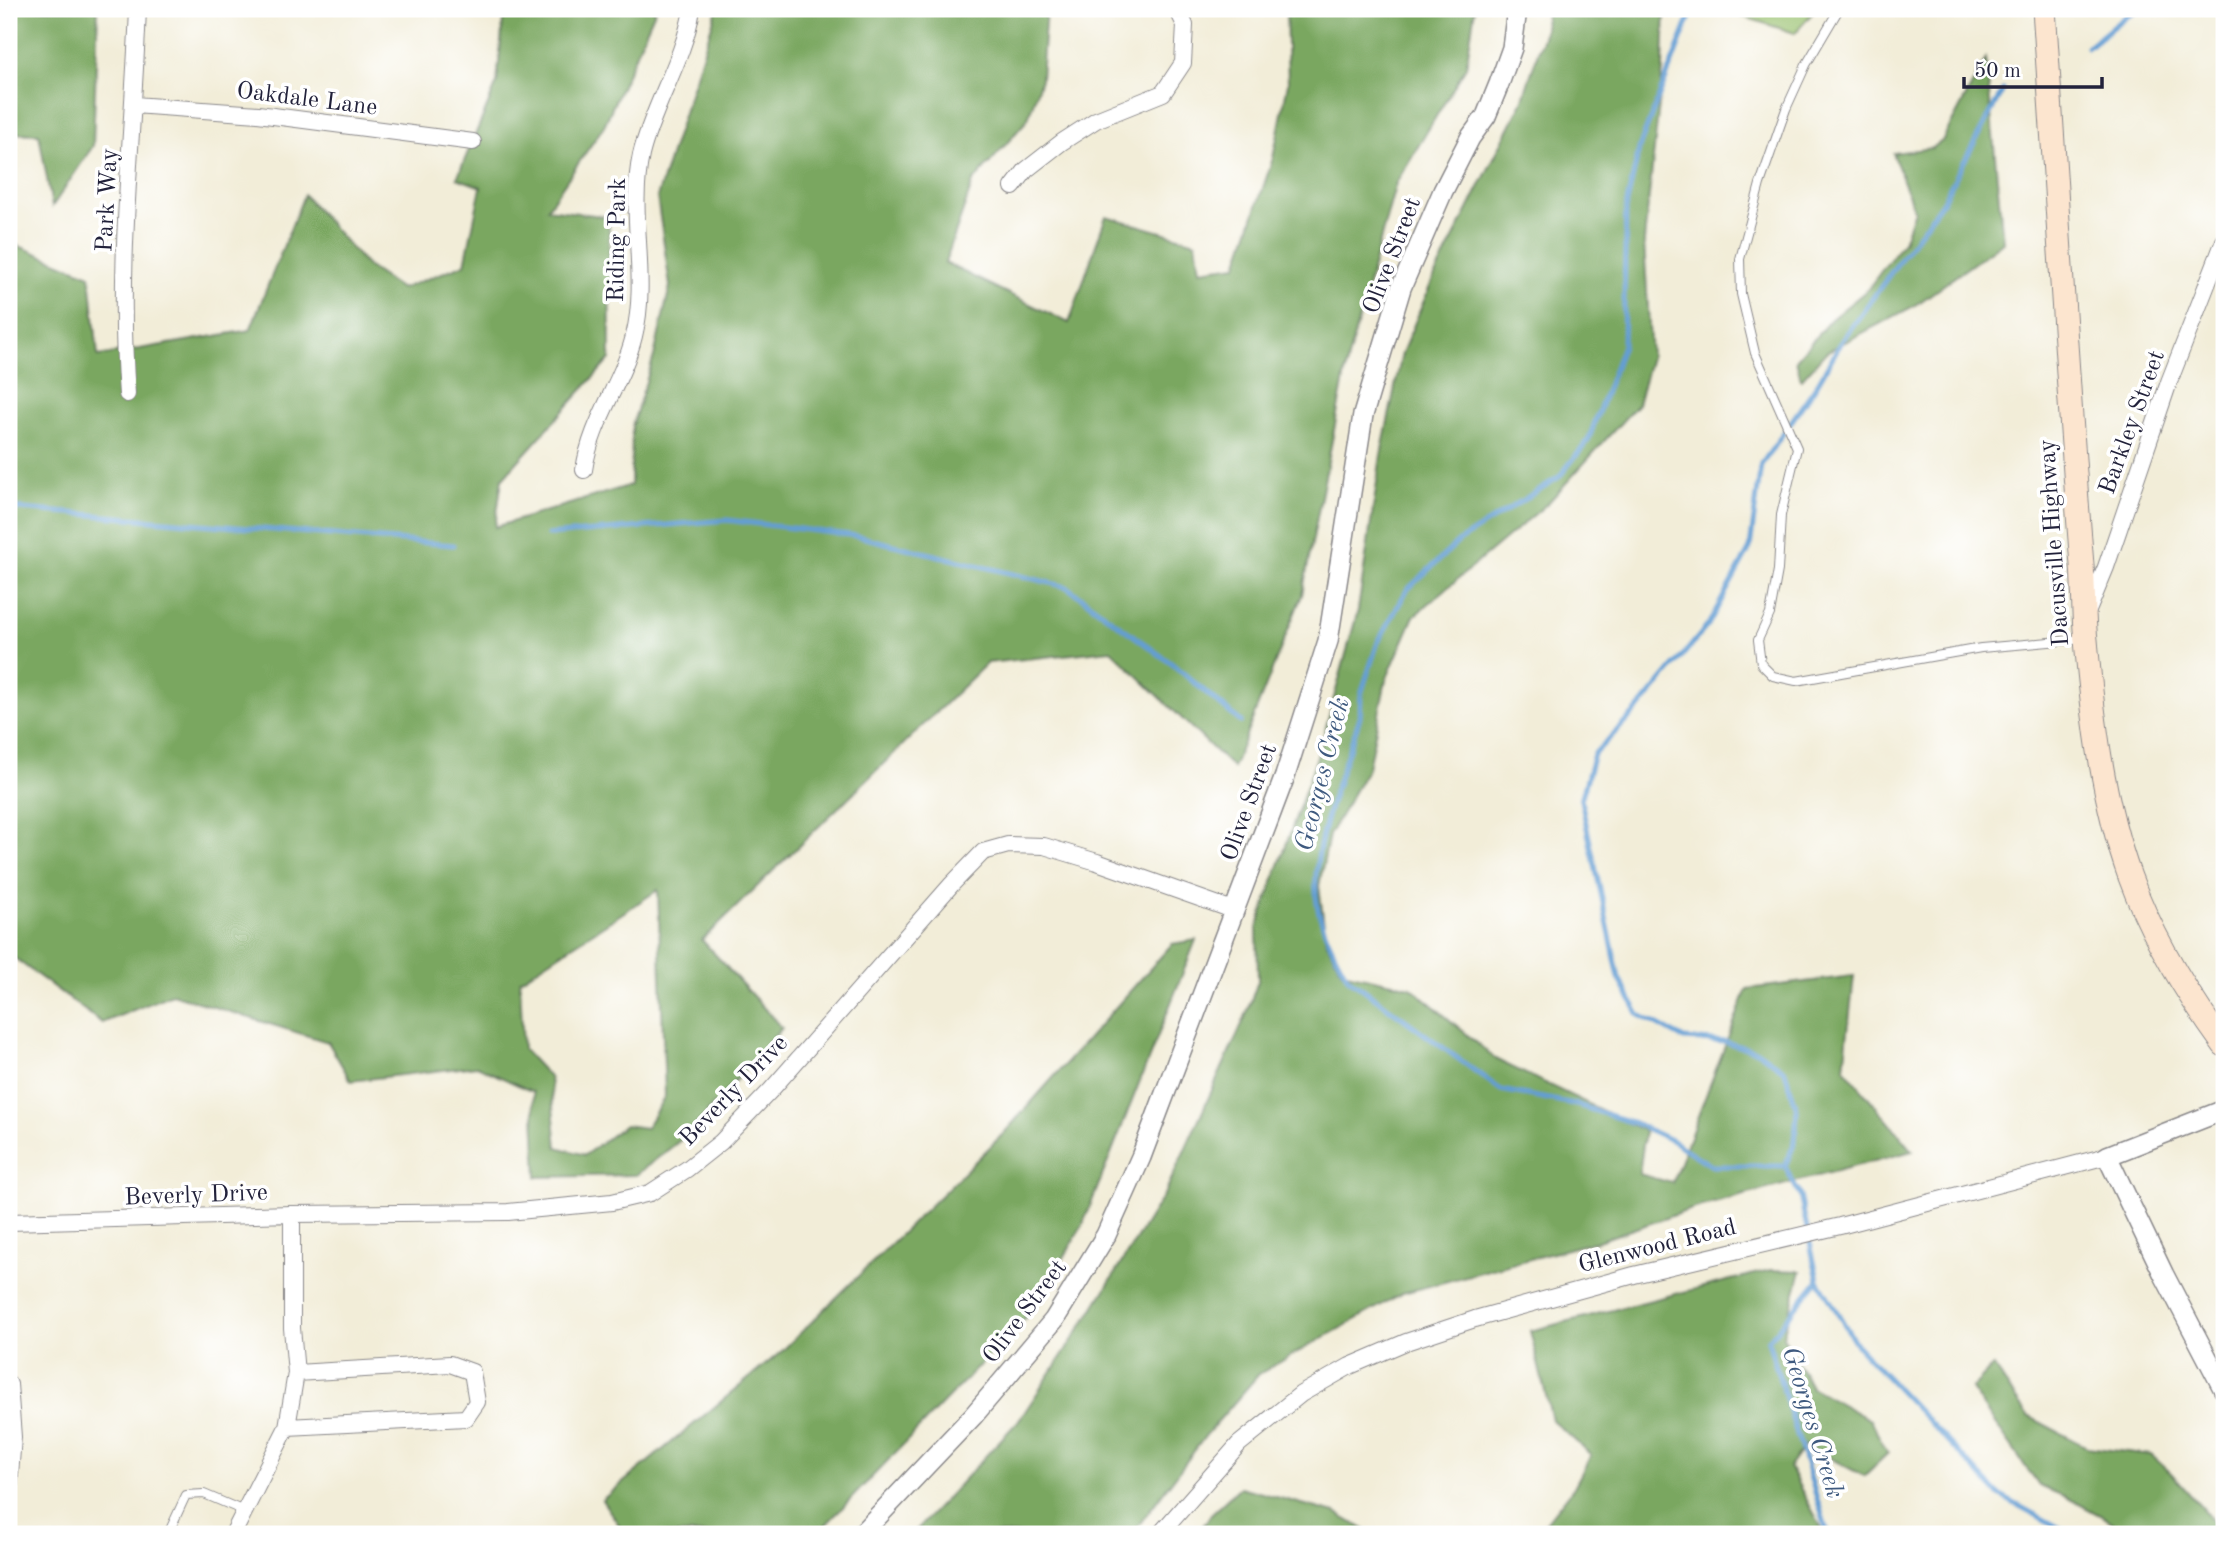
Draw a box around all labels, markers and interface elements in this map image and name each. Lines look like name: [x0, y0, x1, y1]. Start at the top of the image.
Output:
scale bar: [1964, 46, 2102, 90]
text: 50 m: [1974, 61, 2021, 82]
street label: Oakdale Lane: [235, 79, 379, 121]
street label: Park Way: [93, 147, 123, 253]
street label: Riding Park: [605, 177, 631, 303]
street label: Olive Street: [1360, 194, 1426, 317]
street label: Barkley Street: [2096, 347, 2170, 498]
street label: Dacusville Highway: [2036, 438, 2074, 647]
water label: Georges Creek: [1291, 695, 1355, 854]
street label: Olive Street: [1218, 741, 1282, 864]
street label: Beverly Drive: [676, 1031, 793, 1151]
street label: Beverly Drive: [124, 1181, 268, 1210]
street label: Glenwood Road: [1576, 1216, 1739, 1278]
street label: Olive Street: [979, 1256, 1072, 1368]
water label: Georges Creek: [1777, 1344, 1847, 1502]

